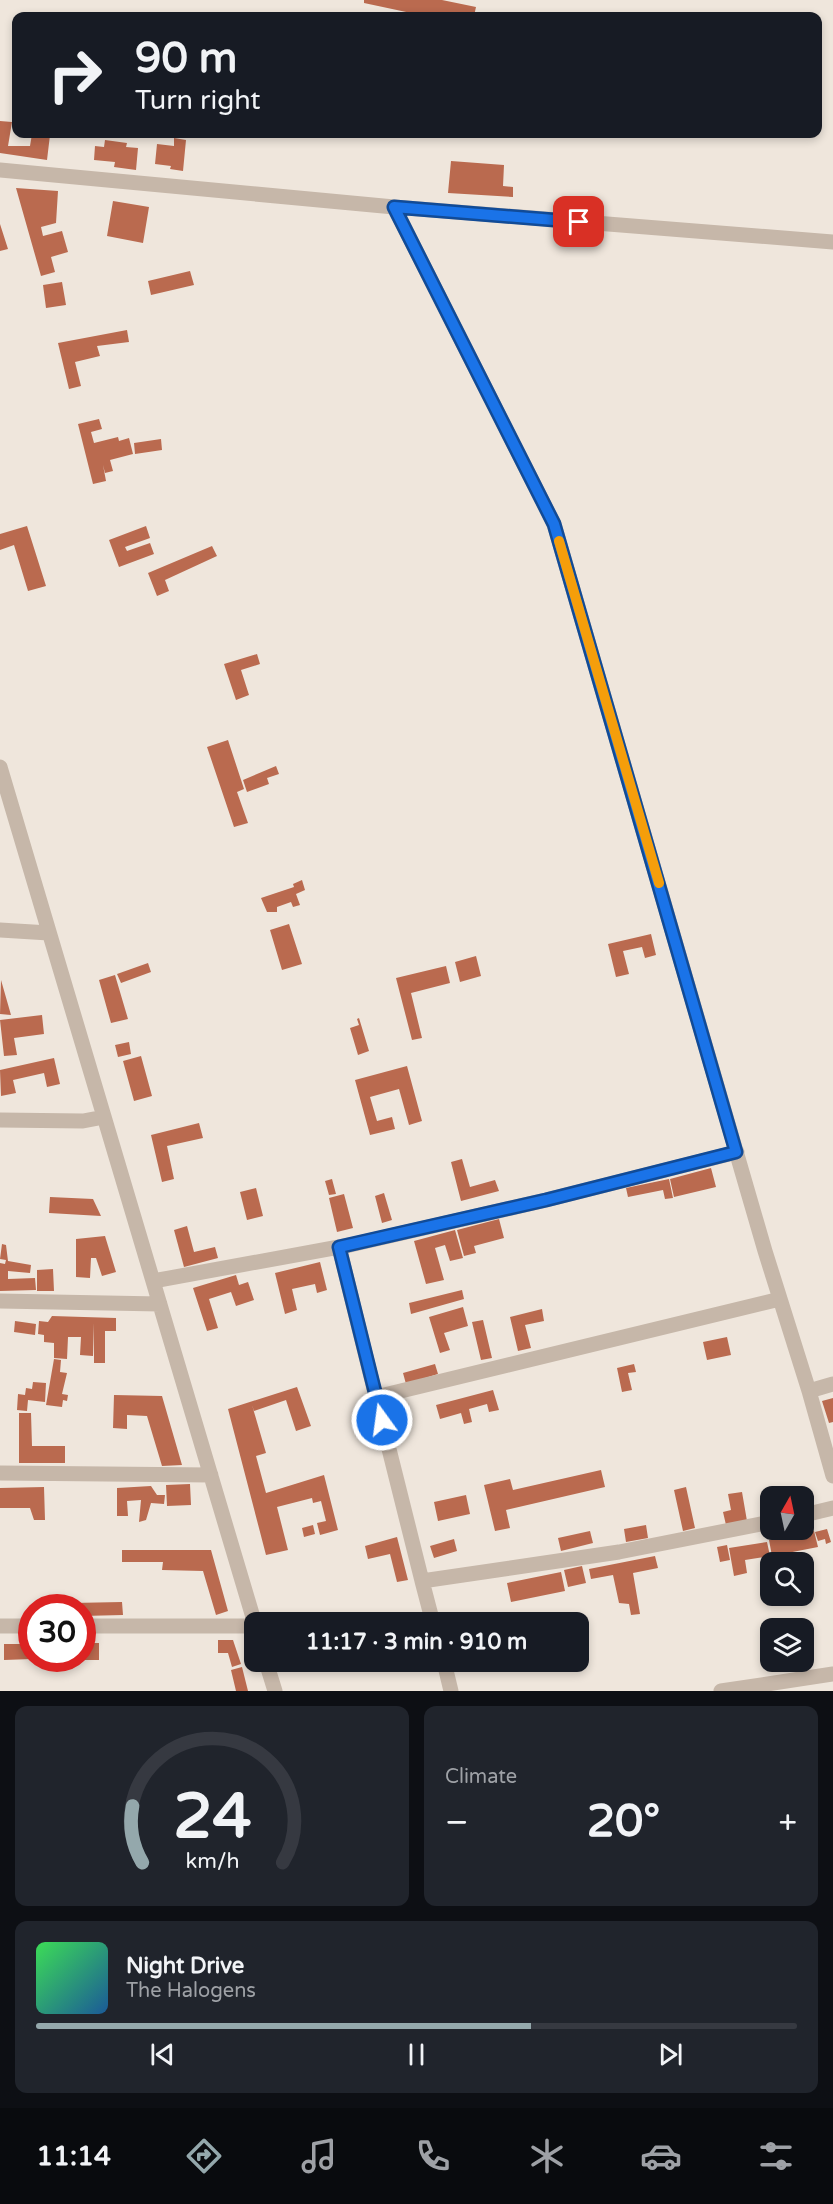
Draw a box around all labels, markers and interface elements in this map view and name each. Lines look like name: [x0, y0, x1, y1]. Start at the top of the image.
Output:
text: 90 m: [135, 33, 237, 84]
icon: right: [36, 36, 114, 114]
text: Turn right: [135, 84, 261, 117]
pin: [553, 196, 604, 247]
icon: arrive: [562, 205, 595, 238]
position arrow: [350, 1388, 414, 1452]
north arrow: [760, 1486, 814, 1540]
map controls: [760, 1486, 814, 1672]
button: search: [760, 1552, 814, 1606]
speed limit sign: 30: [18, 1594, 96, 1672]
button: layers: [760, 1618, 814, 1672]
text: 11:17 · 3 min · 910 m: [306, 1629, 527, 1655]
text: Climate: [445, 1765, 517, 1789]
text: 24: [173, 1780, 251, 1855]
text: 20°: [587, 1795, 660, 1849]
text: −: [445, 1803, 469, 1842]
text: +: [778, 1803, 797, 1842]
text: km/h: [185, 1848, 239, 1874]
text: Night Drive: [126, 1953, 244, 1979]
text: The Halogens: [126, 1979, 256, 2003]
icon: previous: [146, 2038, 179, 2071]
icon: pause: [400, 2038, 433, 2071]
icon: next: [654, 2038, 687, 2071]
icon: directions: [183, 2135, 225, 2177]
icon: music: [298, 2135, 340, 2177]
icon: phone: [412, 2135, 454, 2177]
icon: climate: [526, 2135, 568, 2177]
icon: car: [640, 2135, 682, 2177]
icon: filters: [755, 2135, 797, 2177]
text: 11:14: [36, 2140, 111, 2173]

